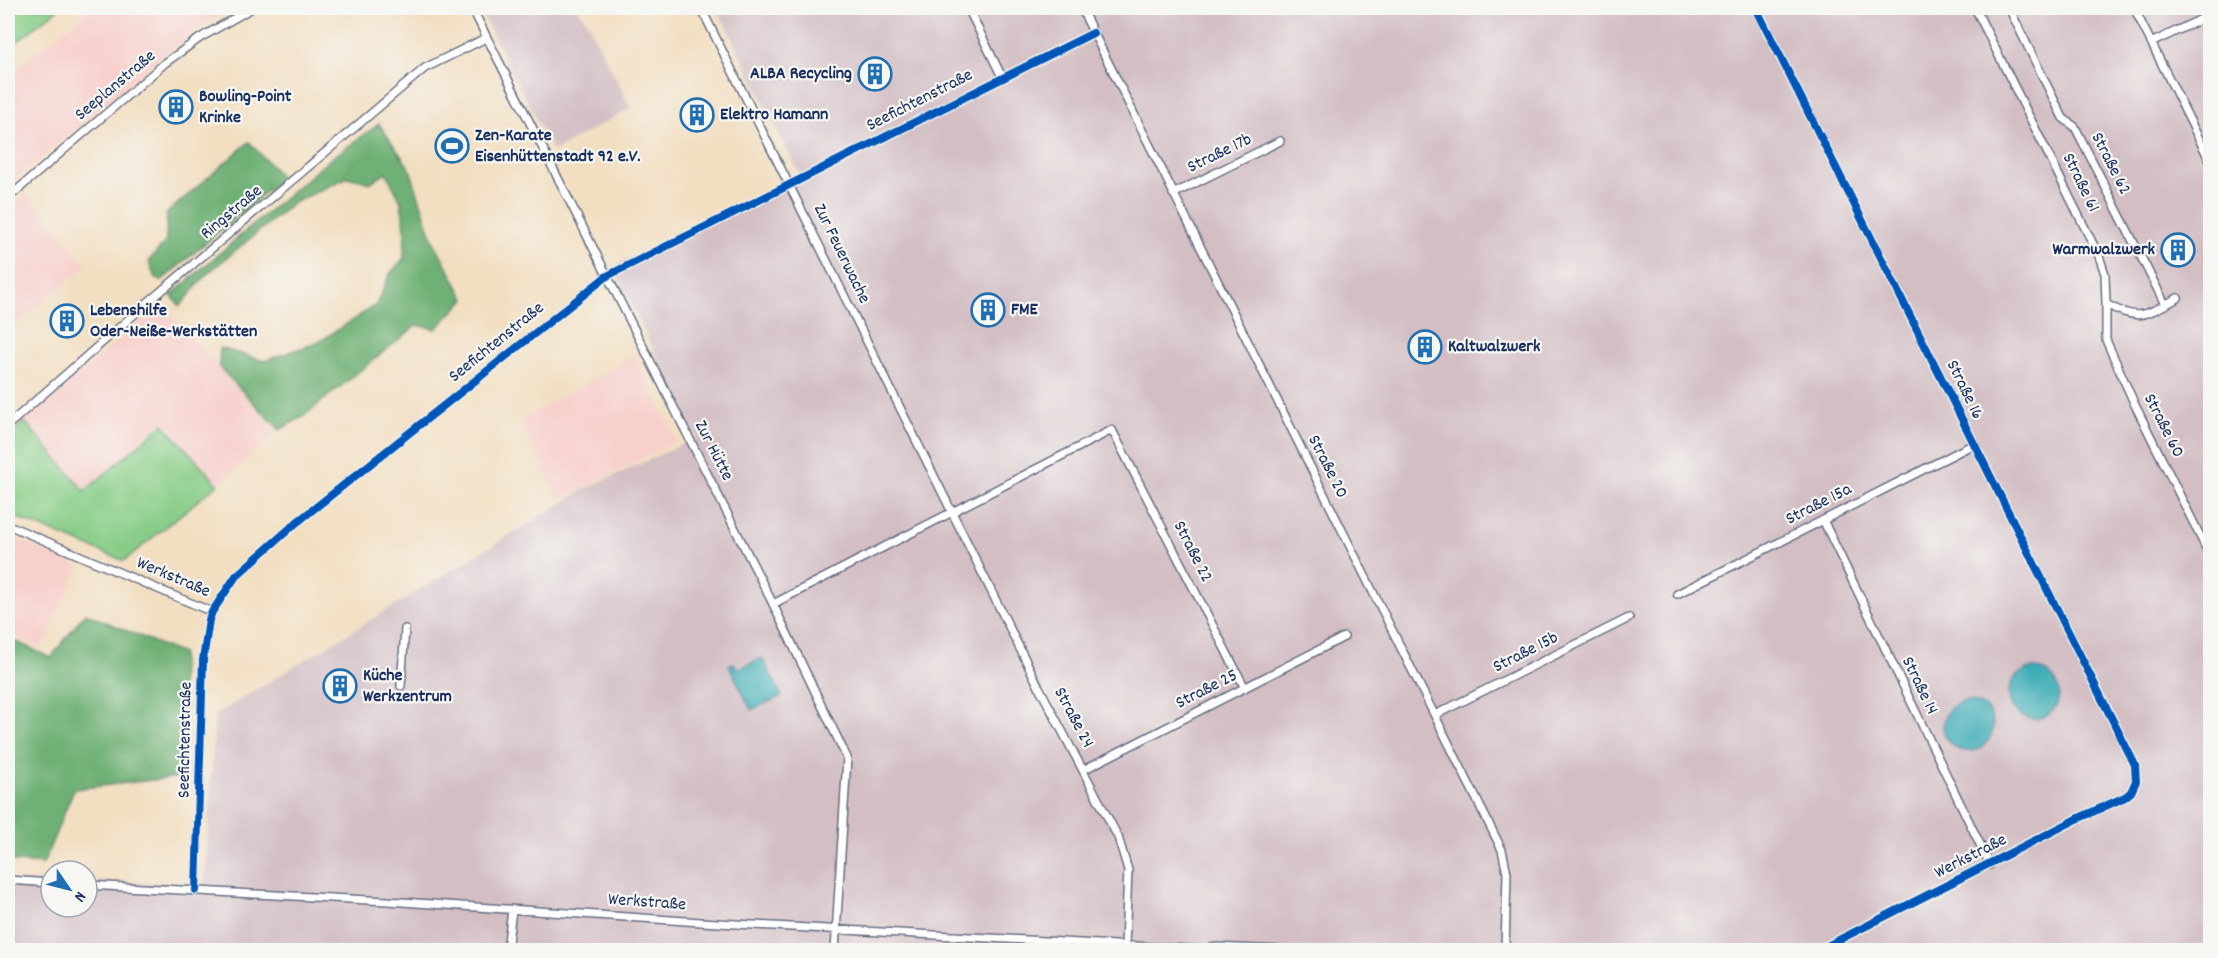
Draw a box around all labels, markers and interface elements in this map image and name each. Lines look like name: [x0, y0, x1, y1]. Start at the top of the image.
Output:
street label: Seeplanstraße: [70, 45, 162, 127]
building icon: ALBA Recycling: [857, 56, 893, 92]
place label: ALBA Recycling: [750, 62, 852, 87]
street label: Seefichtenstraße: [863, 63, 978, 139]
place label: Bowling-Point Krinke: [199, 85, 292, 131]
building icon: Bowling-Point Krinke: [158, 89, 194, 125]
building icon: Elektro Hamann: [679, 97, 715, 133]
place label: Elektro Hamann: [720, 103, 828, 128]
place label: Zen-Karate Eisenhüttenstadt 92 e.V.: [475, 124, 640, 170]
sports icon: Zen-Karate Eisenhüttenstadt 92 e.V.: [434, 128, 470, 164]
street label: Straße 17b: [1184, 128, 1257, 180]
street label: Straße 62: [2084, 128, 2136, 200]
street label: Straße 61: [2055, 149, 2105, 217]
street label: Ringstraße: [196, 180, 268, 246]
street label: Zur Feuerwache: [806, 200, 876, 308]
building icon: Warmwalzwerk: [2160, 232, 2196, 268]
place label: Warmwalzwerk: [2052, 238, 2156, 263]
building icon: FME: [970, 292, 1006, 328]
street label: Seefichtenstraße: [444, 297, 550, 389]
place label: FME: [1011, 298, 1039, 323]
place label: Lebenshilfe Oder-Neiße-Werkstätten: [90, 299, 257, 345]
building icon: Lebenshilfe Oder-Neiße-Werkstätten: [49, 303, 85, 339]
building icon: Kaltwalzwerk: [1407, 329, 1443, 365]
place label: Kaltwalzwerk: [1448, 335, 1541, 360]
street label: Straße 16: [1939, 356, 1989, 424]
street label: Straße 60: [2136, 390, 2190, 462]
street label: Zur Hütte: [687, 417, 739, 486]
street label: Straße 20: [1300, 431, 1354, 503]
street label: Straße 15a: [1782, 477, 1857, 532]
street label: Straße 22: [1166, 517, 1218, 587]
street label: Werkstraße: [132, 551, 214, 605]
street label: Straße 15b: [1489, 626, 1563, 680]
street label: Straße 14: [1894, 653, 1944, 719]
place label: Küche Werkzentrum: [363, 664, 452, 710]
street label: Straße 25: [1172, 664, 1242, 716]
building icon: Küche Werkzentrum: [322, 668, 358, 704]
street label: Seefichtenstraße: [172, 682, 200, 798]
street label: Straße 24: [1047, 683, 1099, 753]
street label: Werkstraße: [1931, 828, 2012, 886]
north arrow: [39, 859, 99, 919]
text: N: [67, 886, 91, 906]
street label: Werkstraße: [607, 888, 687, 918]

